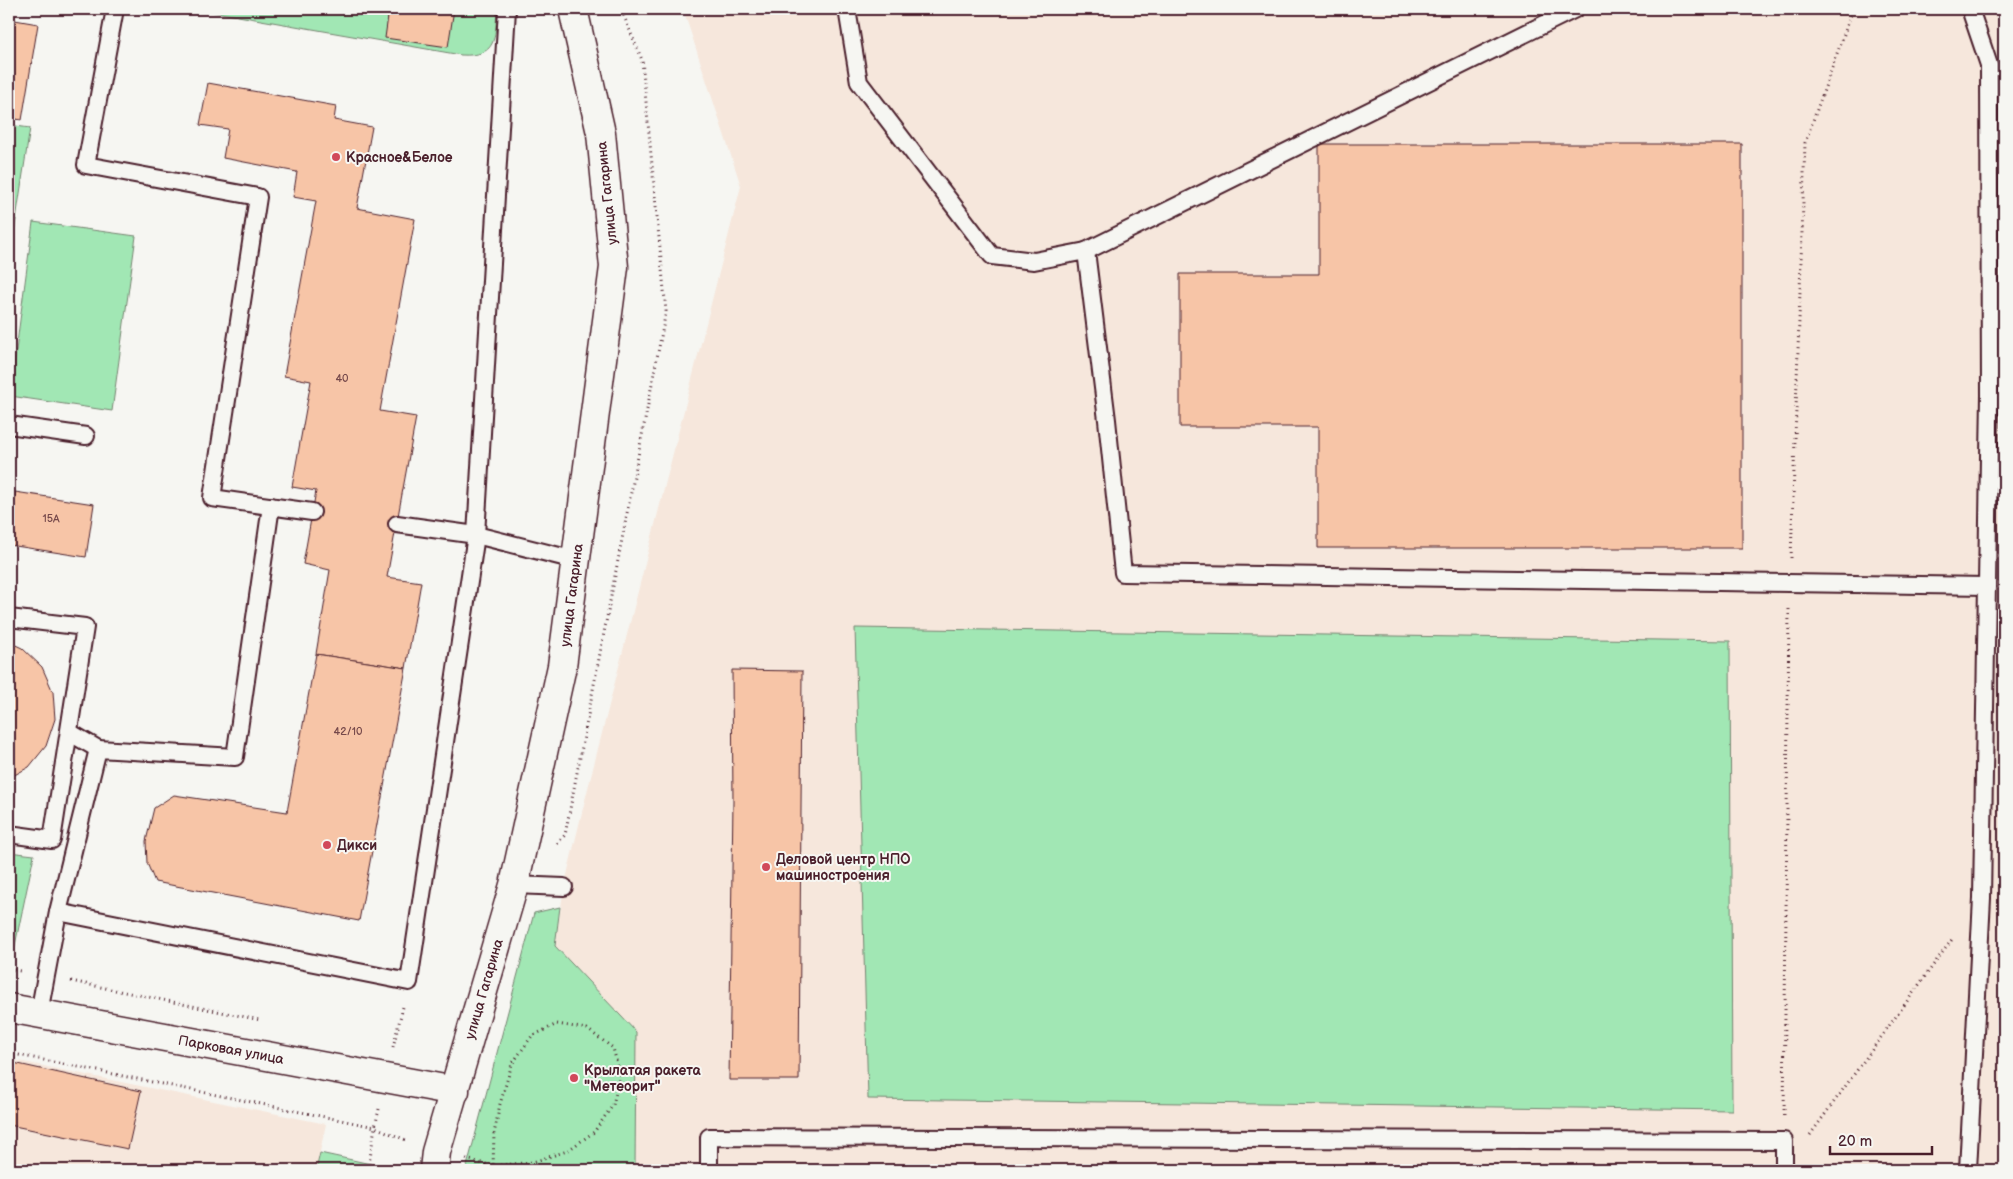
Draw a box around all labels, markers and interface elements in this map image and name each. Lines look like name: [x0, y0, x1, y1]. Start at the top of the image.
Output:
street label: улица Гагарина: [593, 140, 621, 246]
place label: Красное&Белое: [346, 149, 453, 166]
marker: Красное&Белое: [330, 151, 342, 163]
house number: 40: [335, 372, 349, 385]
house number: 15А: [42, 512, 60, 525]
street label: улица Гагарина: [556, 542, 586, 648]
house number: 42/10: [334, 725, 363, 738]
place label: Дикси: [337, 837, 377, 854]
marker: Дикси: [321, 839, 333, 851]
place label: Деловой центр НПО машиностроения: [776, 851, 911, 884]
marker: Деловой центр НПО машиностроения: [760, 861, 772, 873]
street label: улица Гагарина: [461, 936, 507, 1041]
street label: Парковая улица: [177, 1031, 286, 1068]
place label: Крылатая ракета "Метеорит": [584, 1062, 702, 1095]
marker: Крылатая ракета "Метеорит": [568, 1072, 580, 1084]
scale bar: [1830, 1124, 1933, 1156]
text: 20 m: [1838, 1132, 1872, 1151]

